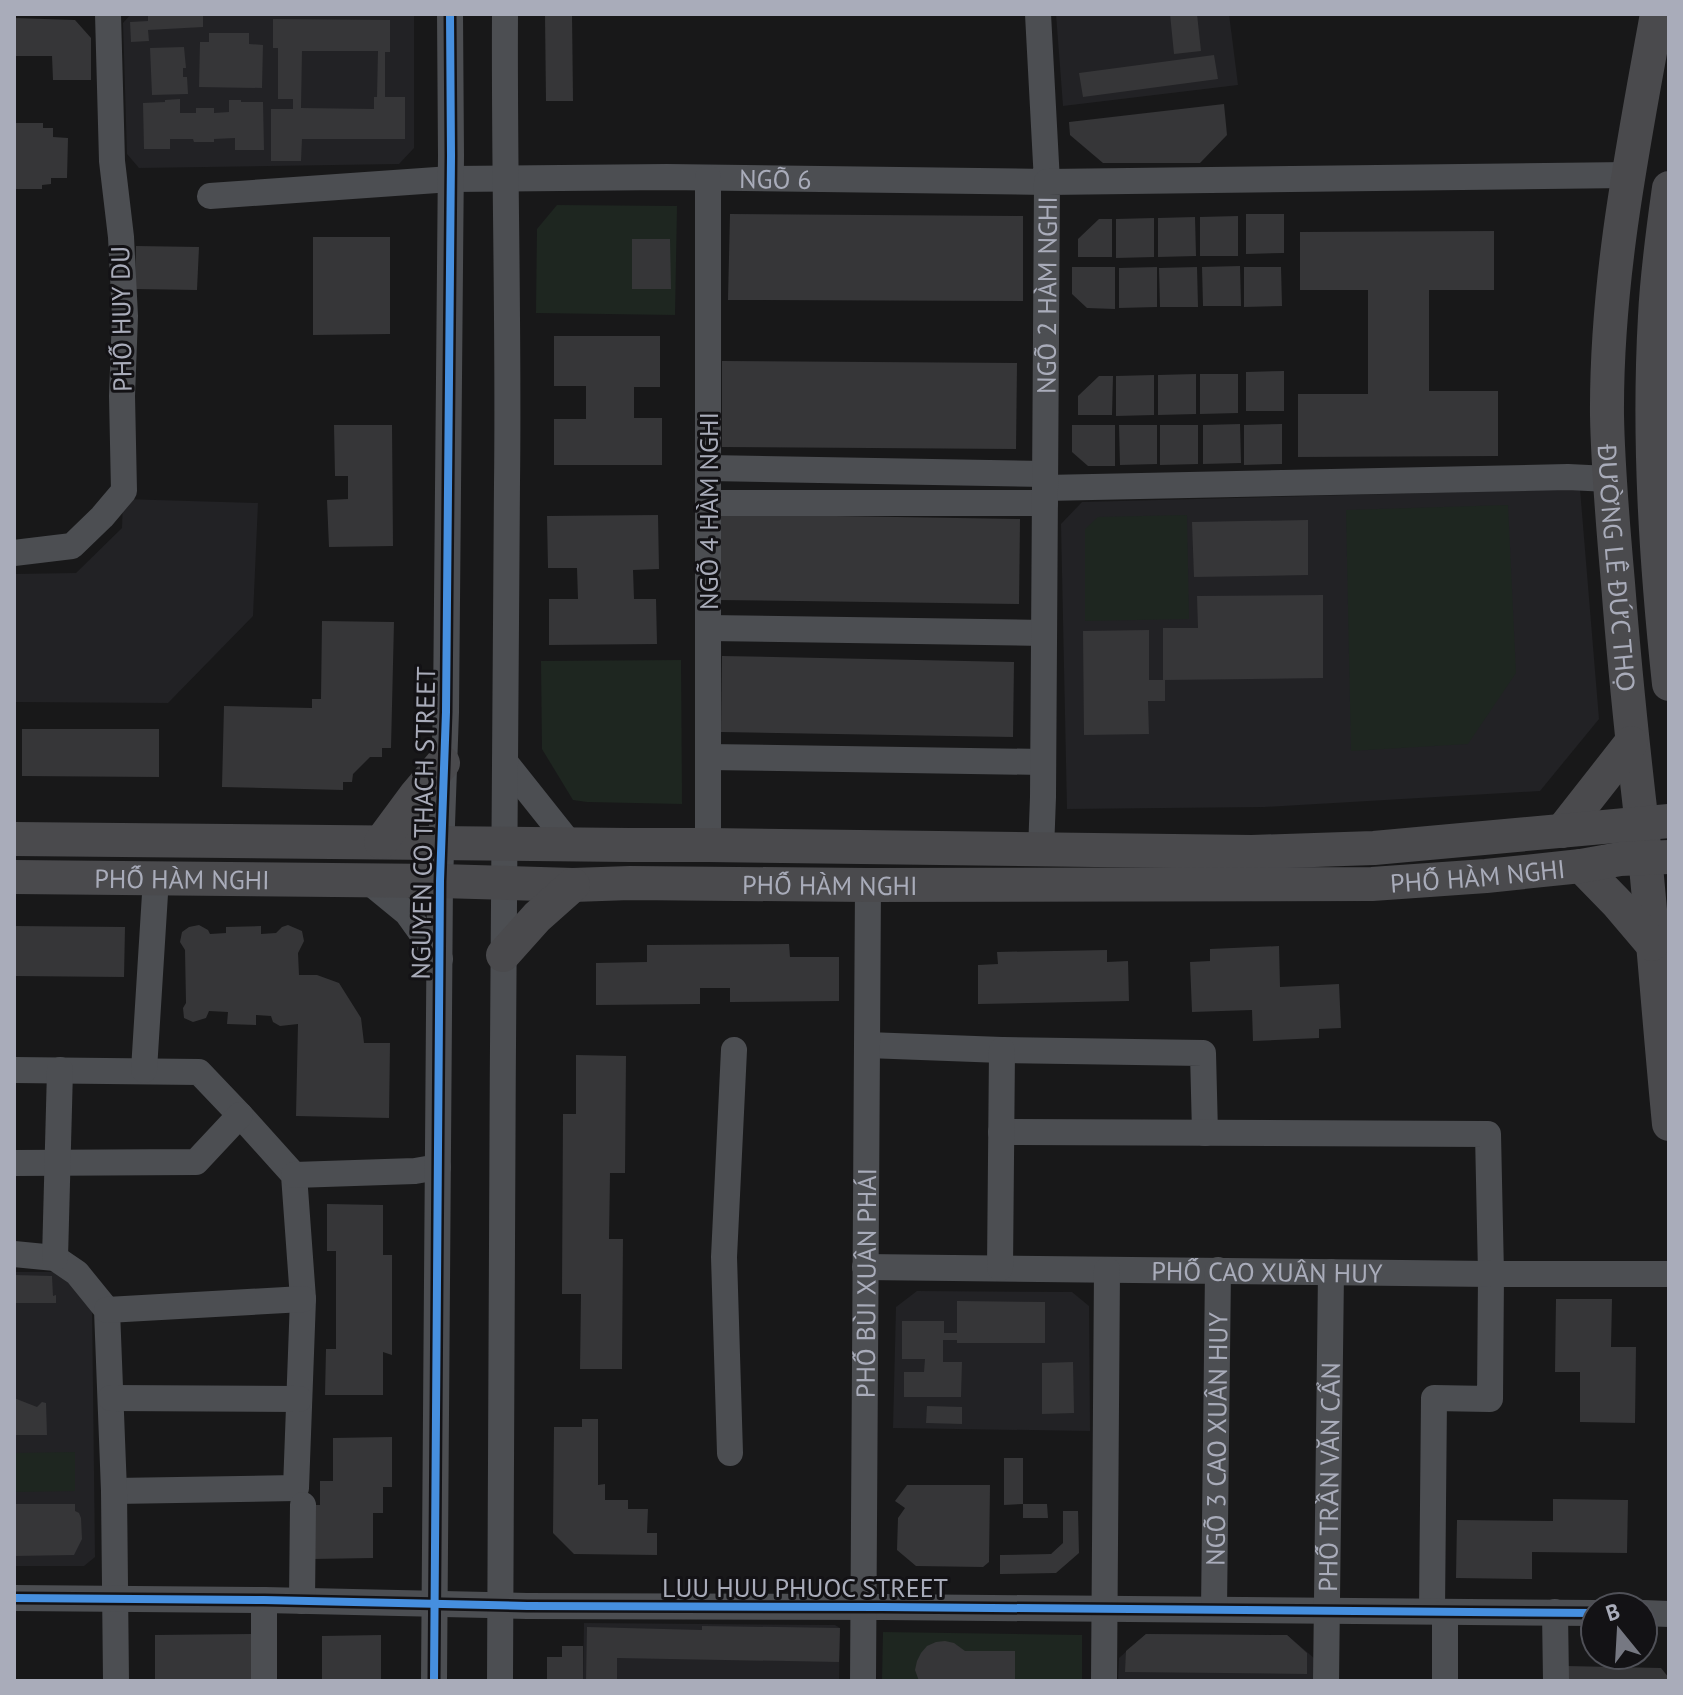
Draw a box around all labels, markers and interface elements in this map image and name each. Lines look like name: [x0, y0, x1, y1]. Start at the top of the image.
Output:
street label: NGÕ 6: [739, 161, 812, 195]
street label: NGÕ 2 HÀM NGHI: [1029, 196, 1063, 394]
street label: PHỐ HUY DU: [103, 246, 139, 392]
street label: NGÕ 4 HÀM NGHI: [692, 412, 725, 610]
street label: ĐƯỜNG LÊ ĐỨC THỌ: [1591, 443, 1644, 693]
street label: NGUYEN CO THACH STREET: [404, 666, 442, 980]
street label: PHỐ HÀM NGHI: [1389, 851, 1567, 899]
street label: PHỐ HÀM NGHI: [94, 861, 270, 896]
street label: PHỐ HÀM NGHI: [742, 867, 918, 902]
street label: PHỐ BÙI XUÂN PHÁI: [848, 1168, 883, 1398]
street label: PHỐ CAO XUÂN HUY: [1151, 1254, 1383, 1289]
street label: NGÕ 3 CAO XUÂN HUY: [1198, 1312, 1234, 1566]
street label: PHỐ TRẦN VĂN CẨN: [1311, 1362, 1346, 1592]
street label: LUU HUU PHUOC STREET: [662, 1571, 948, 1604]
north arrow: [1579, 1591, 1659, 1671]
text: B: [1602, 1597, 1623, 1627]

